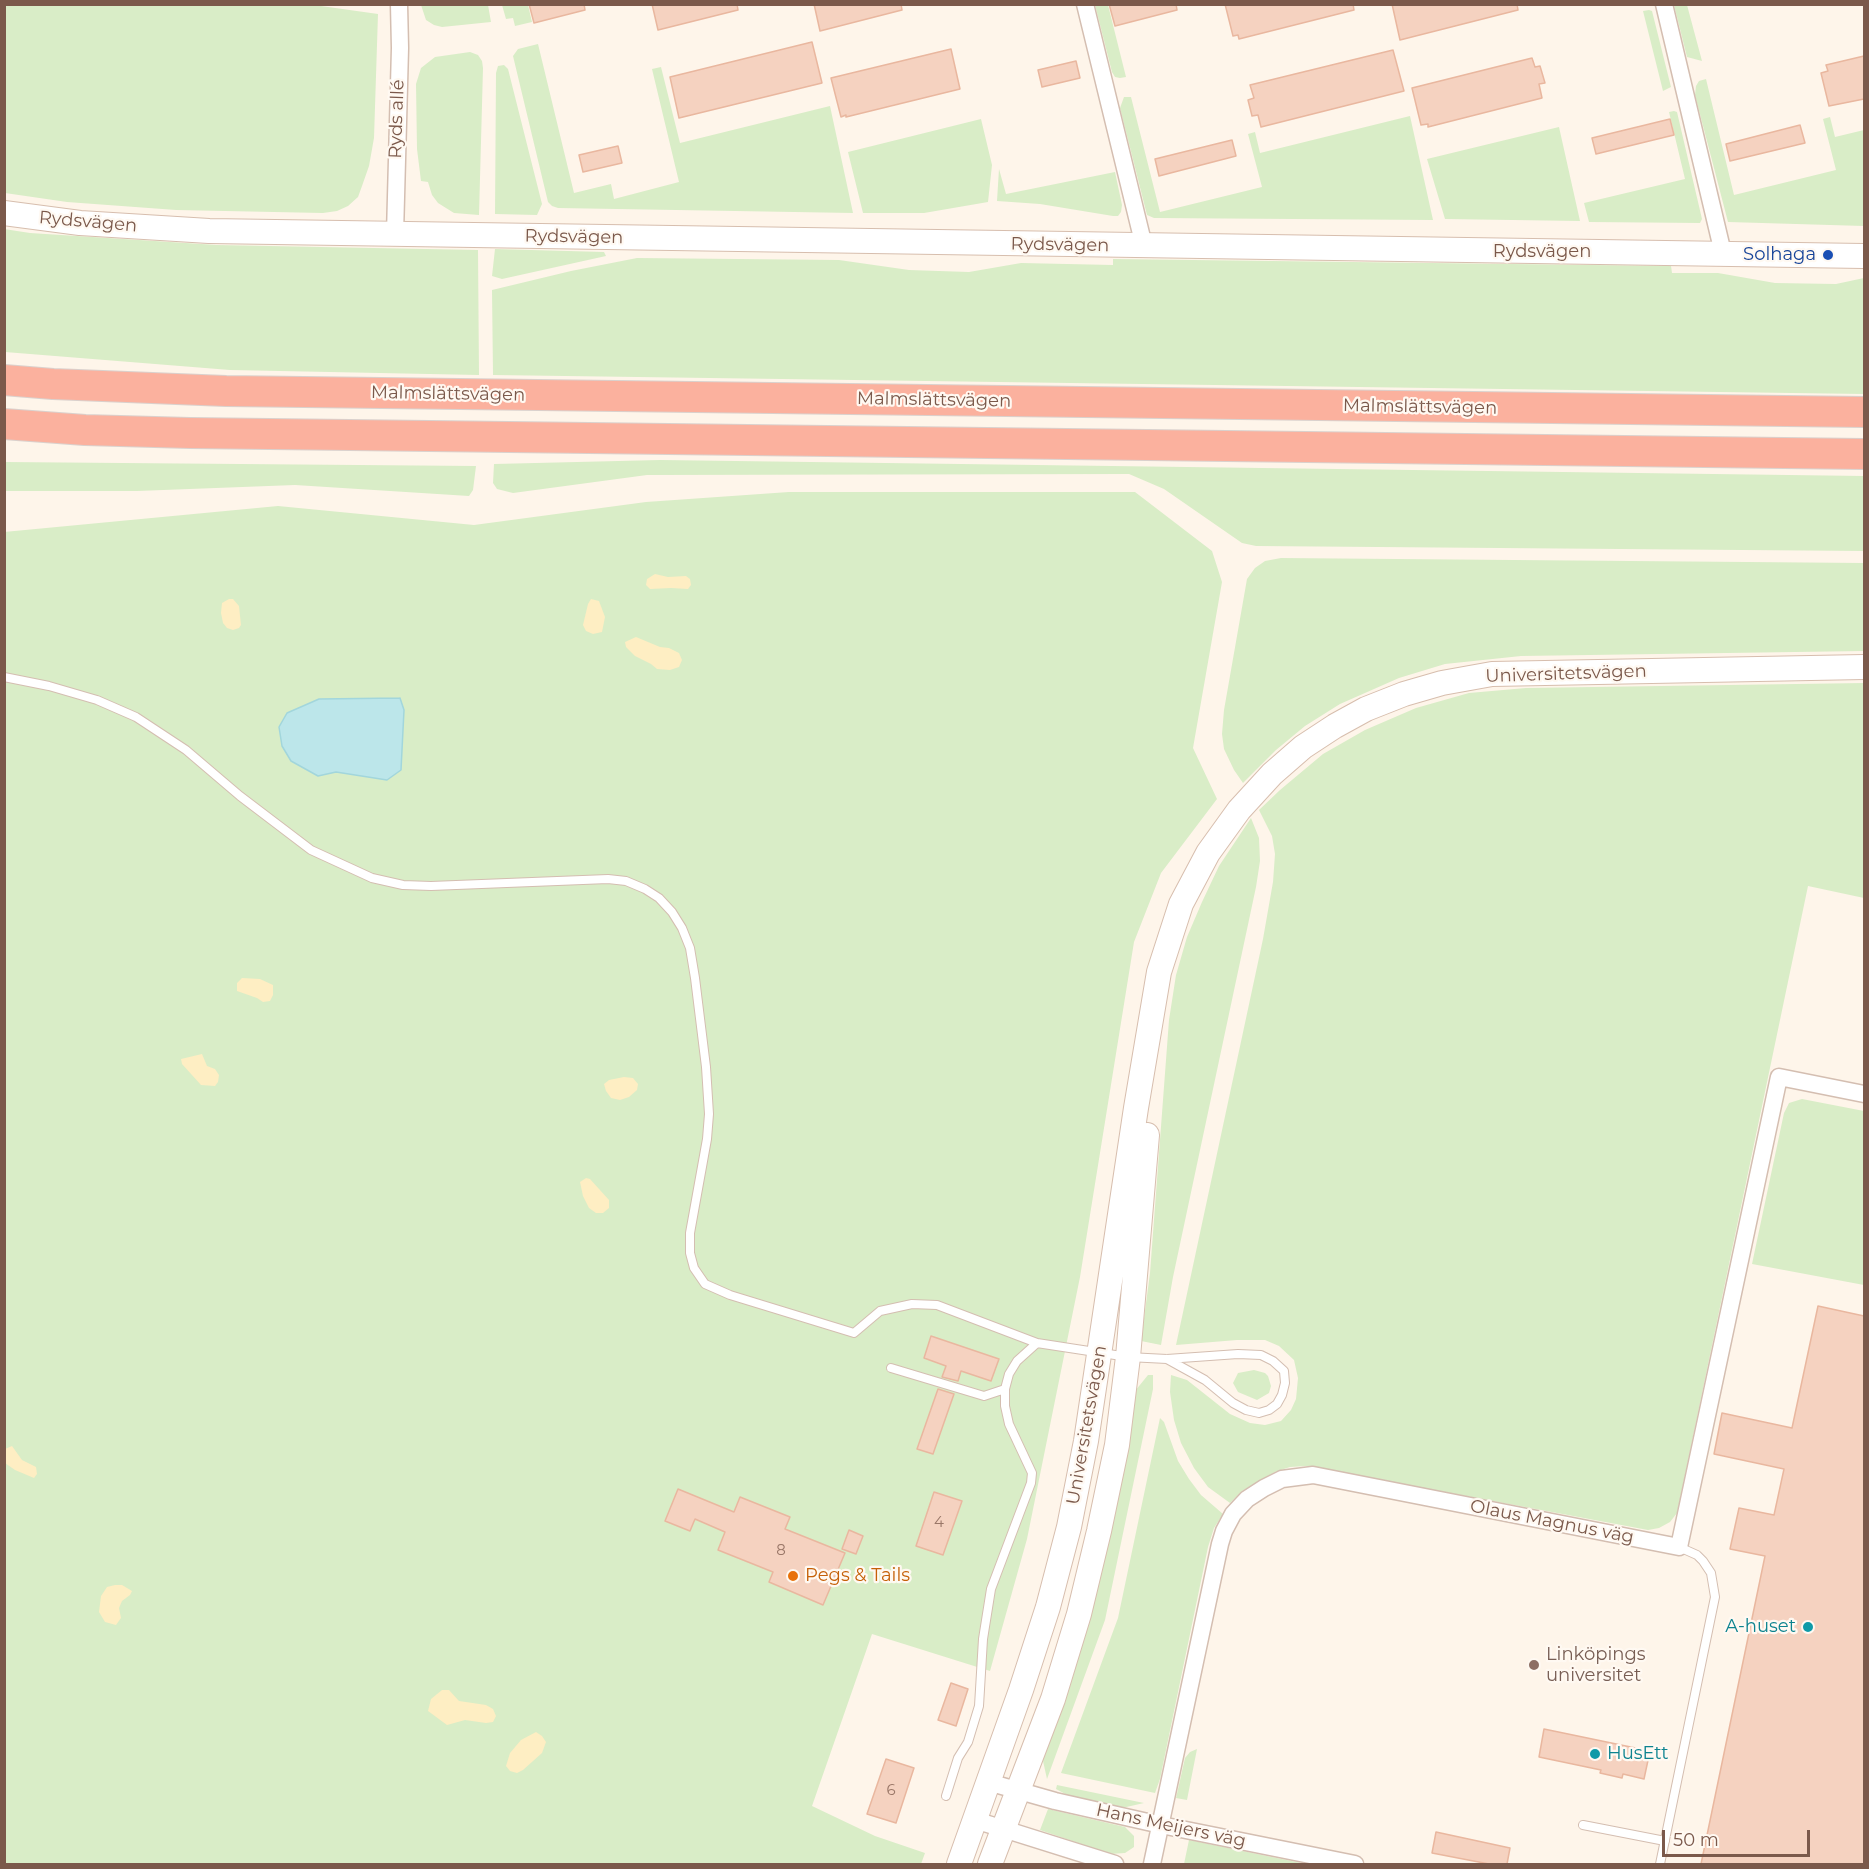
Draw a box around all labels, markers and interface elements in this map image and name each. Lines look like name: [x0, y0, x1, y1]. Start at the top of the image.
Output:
street label: Ryds allé: [385, 79, 409, 159]
street label: Rydsvägen: [38, 207, 138, 237]
street label: Rydsvägen: [524, 225, 624, 249]
street label: Rydsvägen: [1010, 233, 1110, 257]
street label: Rydsvägen: [1493, 241, 1591, 263]
place label: Solhaga: [1743, 244, 1816, 266]
marker: Solhaga: [1821, 248, 1835, 262]
street label: Malmslättsvägen: [371, 382, 525, 406]
street label: Malmslättsvägen: [857, 388, 1011, 412]
street label: Malmslättsvägen: [1343, 395, 1497, 419]
street label: Universitetsvägen: [1485, 660, 1647, 688]
street label: Universitetsvägen: [1062, 1344, 1112, 1506]
street label: Olaus Magnus väg: [1468, 1496, 1636, 1548]
house number: 4: [934, 1514, 944, 1532]
house number: 8: [776, 1542, 786, 1560]
place label: Pegs & Tails: [805, 1565, 910, 1587]
marker: Pegs & Tails: [786, 1569, 800, 1583]
place label: A-huset: [1725, 1616, 1796, 1638]
marker: A-huset: [1801, 1620, 1815, 1634]
place label: Linköpings universitet: [1546, 1644, 1646, 1686]
marker: Linköpings universitet: [1527, 1658, 1541, 1672]
place label: HusEtt: [1607, 1743, 1669, 1765]
marker: HusEtt: [1588, 1747, 1602, 1761]
house number: 6: [886, 1782, 896, 1800]
street label: Hans Meijers väg: [1094, 1800, 1248, 1852]
scale bar: [1665, 1818, 1814, 1856]
text: 50 m: [1673, 1829, 1719, 1851]

